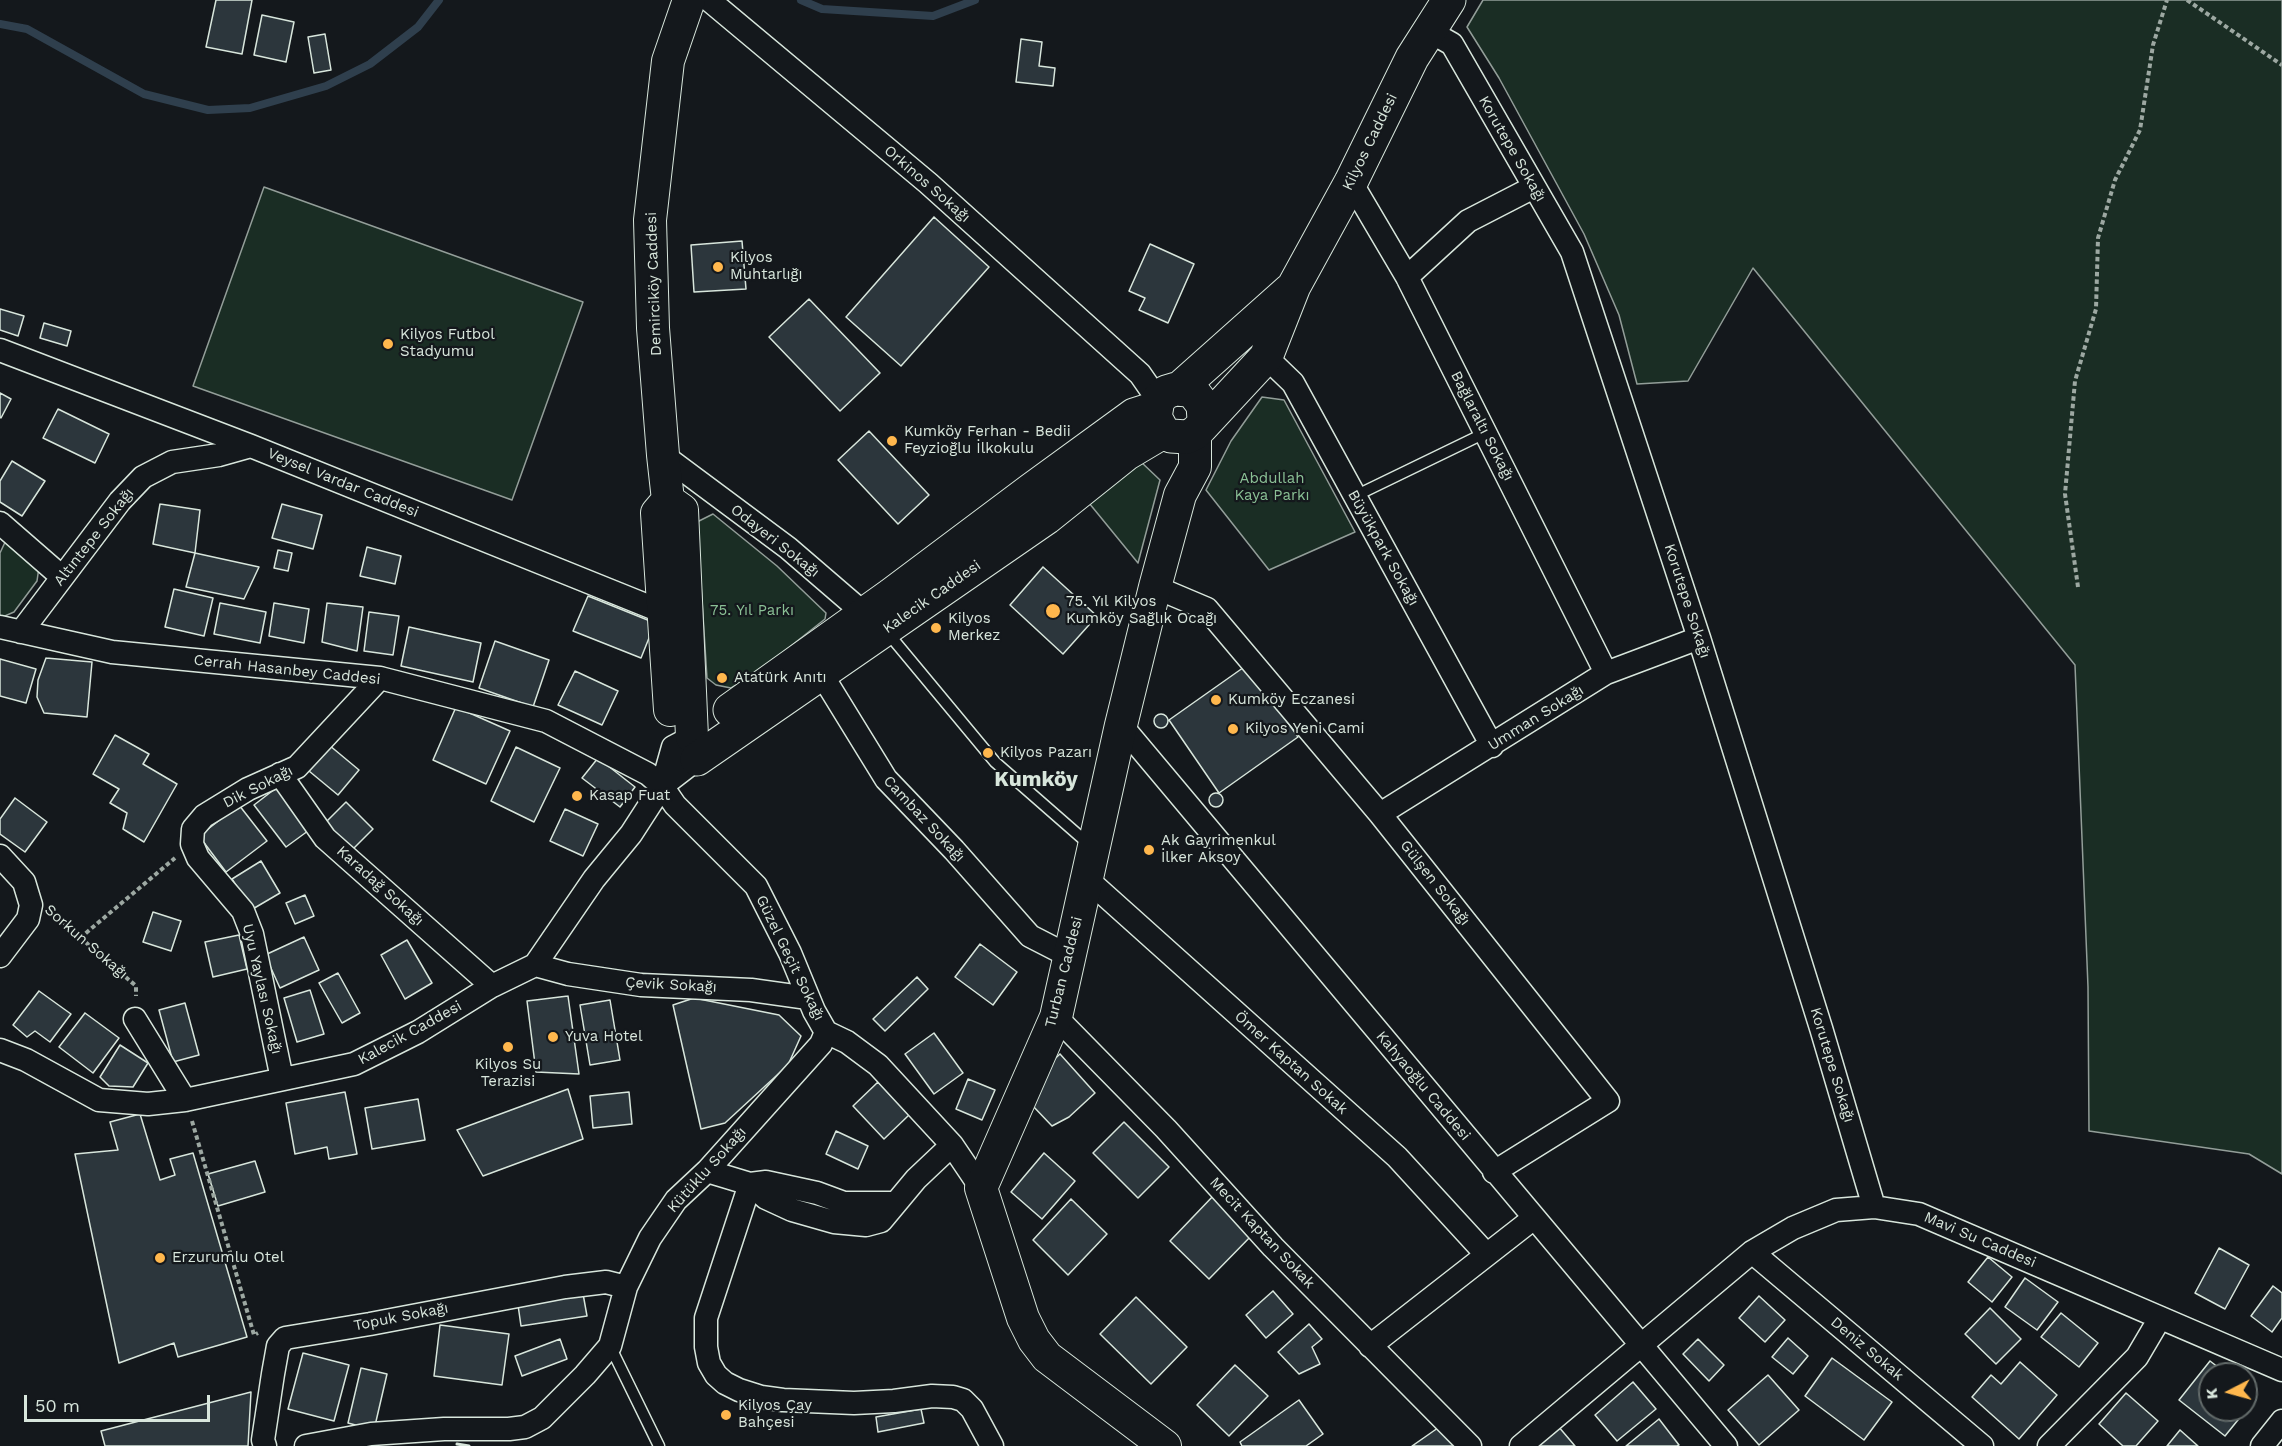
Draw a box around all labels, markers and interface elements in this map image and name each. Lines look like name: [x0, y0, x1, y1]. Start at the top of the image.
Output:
street label: Kilyos Caddesi: [1339, 90, 1401, 194]
street label: Korutepe Sokağı: [1474, 93, 1550, 205]
street label: Orkinos Sokağı: [880, 142, 974, 226]
street label: Demirciköy Caddesi: [642, 212, 666, 356]
place label: Kilyos Muhtarlığı: [730, 249, 803, 284]
marker: Kilyos Muhtarlığı: [711, 260, 725, 274]
place label: Kilyos Futbol Stadyumu: [400, 326, 495, 361]
marker: Kilyos Futbol Stadyumu: [381, 337, 395, 351]
street label: Bağlaraltı Sokağı: [1447, 368, 1517, 484]
place label: Kumköy Ferhan - Bedii Feyzioğlu İlkokulu: [904, 423, 1071, 458]
marker: Kumköy Ferhan - Bedii Feyzioğlu İlkokulu: [885, 434, 899, 448]
street label: Veysel Vardar Caddesi: [265, 444, 421, 522]
park label: Abdullah Kaya Parkı: [1234, 470, 1310, 505]
street label: Altıntepe Sokağı: [50, 484, 138, 590]
street label: Büyükpark Sokağı: [1344, 487, 1422, 609]
street label: Odayeri Sokağı: [727, 501, 823, 581]
street label: Korutepe Sokağı: [1660, 542, 1714, 660]
street label: Kalecik Caddesi: [880, 556, 984, 638]
place label: 75. Yıl Kilyos Kumköy Sağlık Ocağı: [1066, 593, 1217, 628]
park label: 75. Yıl Parkı: [710, 602, 794, 620]
marker: 75. Yıl Kilyos Kumköy Sağlık Ocağı: [1044, 602, 1062, 620]
place label: Kilyos Merkez: [948, 610, 1000, 645]
marker: Kilyos Merkez: [929, 621, 943, 635]
street label: Cerrah Hasanbey Caddesi: [193, 651, 381, 689]
place label: Atatürk Anıtı: [734, 669, 827, 687]
marker: Atatürk Anıtı: [715, 671, 729, 685]
street label: Umman Sokağı: [1485, 681, 1587, 755]
place label: Kumköy Eczanesi: [1228, 691, 1355, 709]
marker: Kumköy Eczanesi: [1209, 693, 1223, 707]
place label: Kilyos Yeni Cami: [1245, 720, 1364, 738]
marker: Kilyos Yeni Cami: [1226, 722, 1240, 736]
place label: Kilyos Pazarı: [1000, 744, 1092, 762]
marker: Kilyos Pazarı: [981, 746, 995, 760]
street label: Dik Sokağı: [220, 762, 296, 812]
district label: Kumköy: [994, 767, 1078, 793]
street label: Cambaz Sokağı: [879, 772, 969, 866]
place label: Kasap Fuat: [589, 787, 670, 805]
marker: Kasap Fuat: [570, 789, 584, 803]
place label: Ak Gayrimenkul İlker Aksoy: [1161, 832, 1276, 867]
street label: Gülşen Sokağı: [1396, 837, 1474, 929]
street label: Karadağ Sokağı: [333, 842, 427, 930]
marker: Ak Gayrimenkul İlker Aksoy: [1142, 843, 1156, 857]
street label: Güzel Geçit Sokağı: [752, 892, 828, 1024]
street label: Sorkun Sokağı: [41, 901, 131, 983]
street label: Turban Caddesi: [1041, 915, 1087, 1029]
street label: Uyu Yaylası Sokağı: [238, 922, 286, 1056]
street label: Çevik Sokağı: [625, 974, 717, 996]
street label: Kalecik Caddesi: [355, 997, 465, 1069]
street label: Korutepe Sokağı: [1806, 1005, 1858, 1125]
street label: Ömer Kaptan Sokak: [1231, 1008, 1351, 1118]
place label: Yuva Hotel: [565, 1028, 643, 1046]
street label: Kahyaoğlu Caddesi: [1372, 1028, 1474, 1144]
marker: Yuva Hotel: [546, 1030, 560, 1044]
marker: Kilyos Su Terazisi: [501, 1040, 515, 1054]
place label: Kilyos Su Terazisi: [475, 1056, 541, 1091]
street label: Kütüklu Sokağı: [664, 1123, 750, 1217]
street label: Mecit Kaptan Sokak: [1206, 1174, 1318, 1292]
street label: Mavi Su Caddesi: [1921, 1208, 2039, 1272]
place label: Erzurumlu Otel: [172, 1249, 284, 1267]
marker: Erzurumlu Otel: [153, 1251, 167, 1265]
street label: Topuk Sokağı: [352, 1299, 450, 1335]
street label: Deniz Sokak: [1827, 1313, 1907, 1385]
north arrow: [2198, 1362, 2258, 1422]
scale bar: [27, 1383, 213, 1421]
text: K: [2202, 1387, 2222, 1400]
text: 50 m: [35, 1395, 80, 1416]
place label: Kilyos Çay Bahçesi: [738, 1397, 812, 1432]
marker: Kilyos Çay Bahçesi: [719, 1408, 733, 1422]

